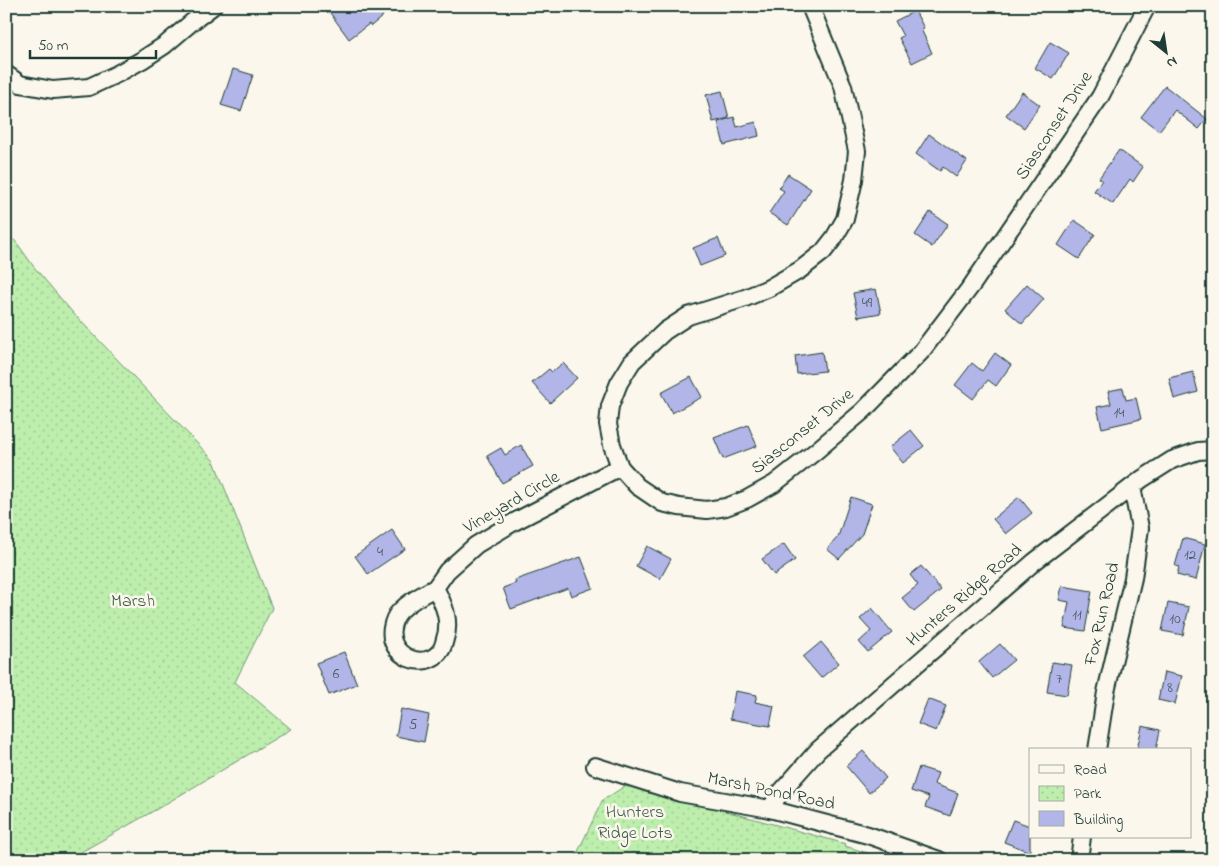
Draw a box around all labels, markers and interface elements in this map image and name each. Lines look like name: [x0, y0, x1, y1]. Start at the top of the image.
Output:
scale bar: [30, 28, 156, 60]
north arrow: [1142, 28, 1192, 78]
text: 50 m: [38, 35, 69, 57]
text: N: [1162, 51, 1181, 73]
street label: Siasconset Drive: [1010, 66, 1101, 186]
house number: 49: [862, 292, 873, 314]
street label: Siasconset Drive: [746, 382, 861, 482]
house number: 14: [1114, 402, 1124, 424]
street label: Vineyard Circle: [458, 464, 566, 542]
street label: Hunters Ridge Road: [901, 538, 1029, 654]
house number: 4: [377, 541, 383, 563]
house number: 12: [1184, 544, 1197, 566]
street label: Fox Run Road: [1078, 560, 1127, 669]
park label: Marsh: [111, 589, 155, 615]
house number: 11: [1072, 604, 1082, 626]
house number: 10: [1169, 608, 1181, 630]
house number: 6: [333, 663, 340, 685]
house number: 7: [1056, 668, 1062, 690]
house number: 8: [1167, 677, 1173, 699]
house number: 5: [409, 714, 418, 736]
legend: [1029, 748, 1192, 838]
text: Road: [1074, 759, 1107, 781]
street label: Marsh Pond Road: [705, 766, 837, 818]
text: Park: [1074, 783, 1102, 805]
park label: Hunters Ridge Lots: [597, 800, 673, 848]
text: Building: [1073, 809, 1123, 832]

